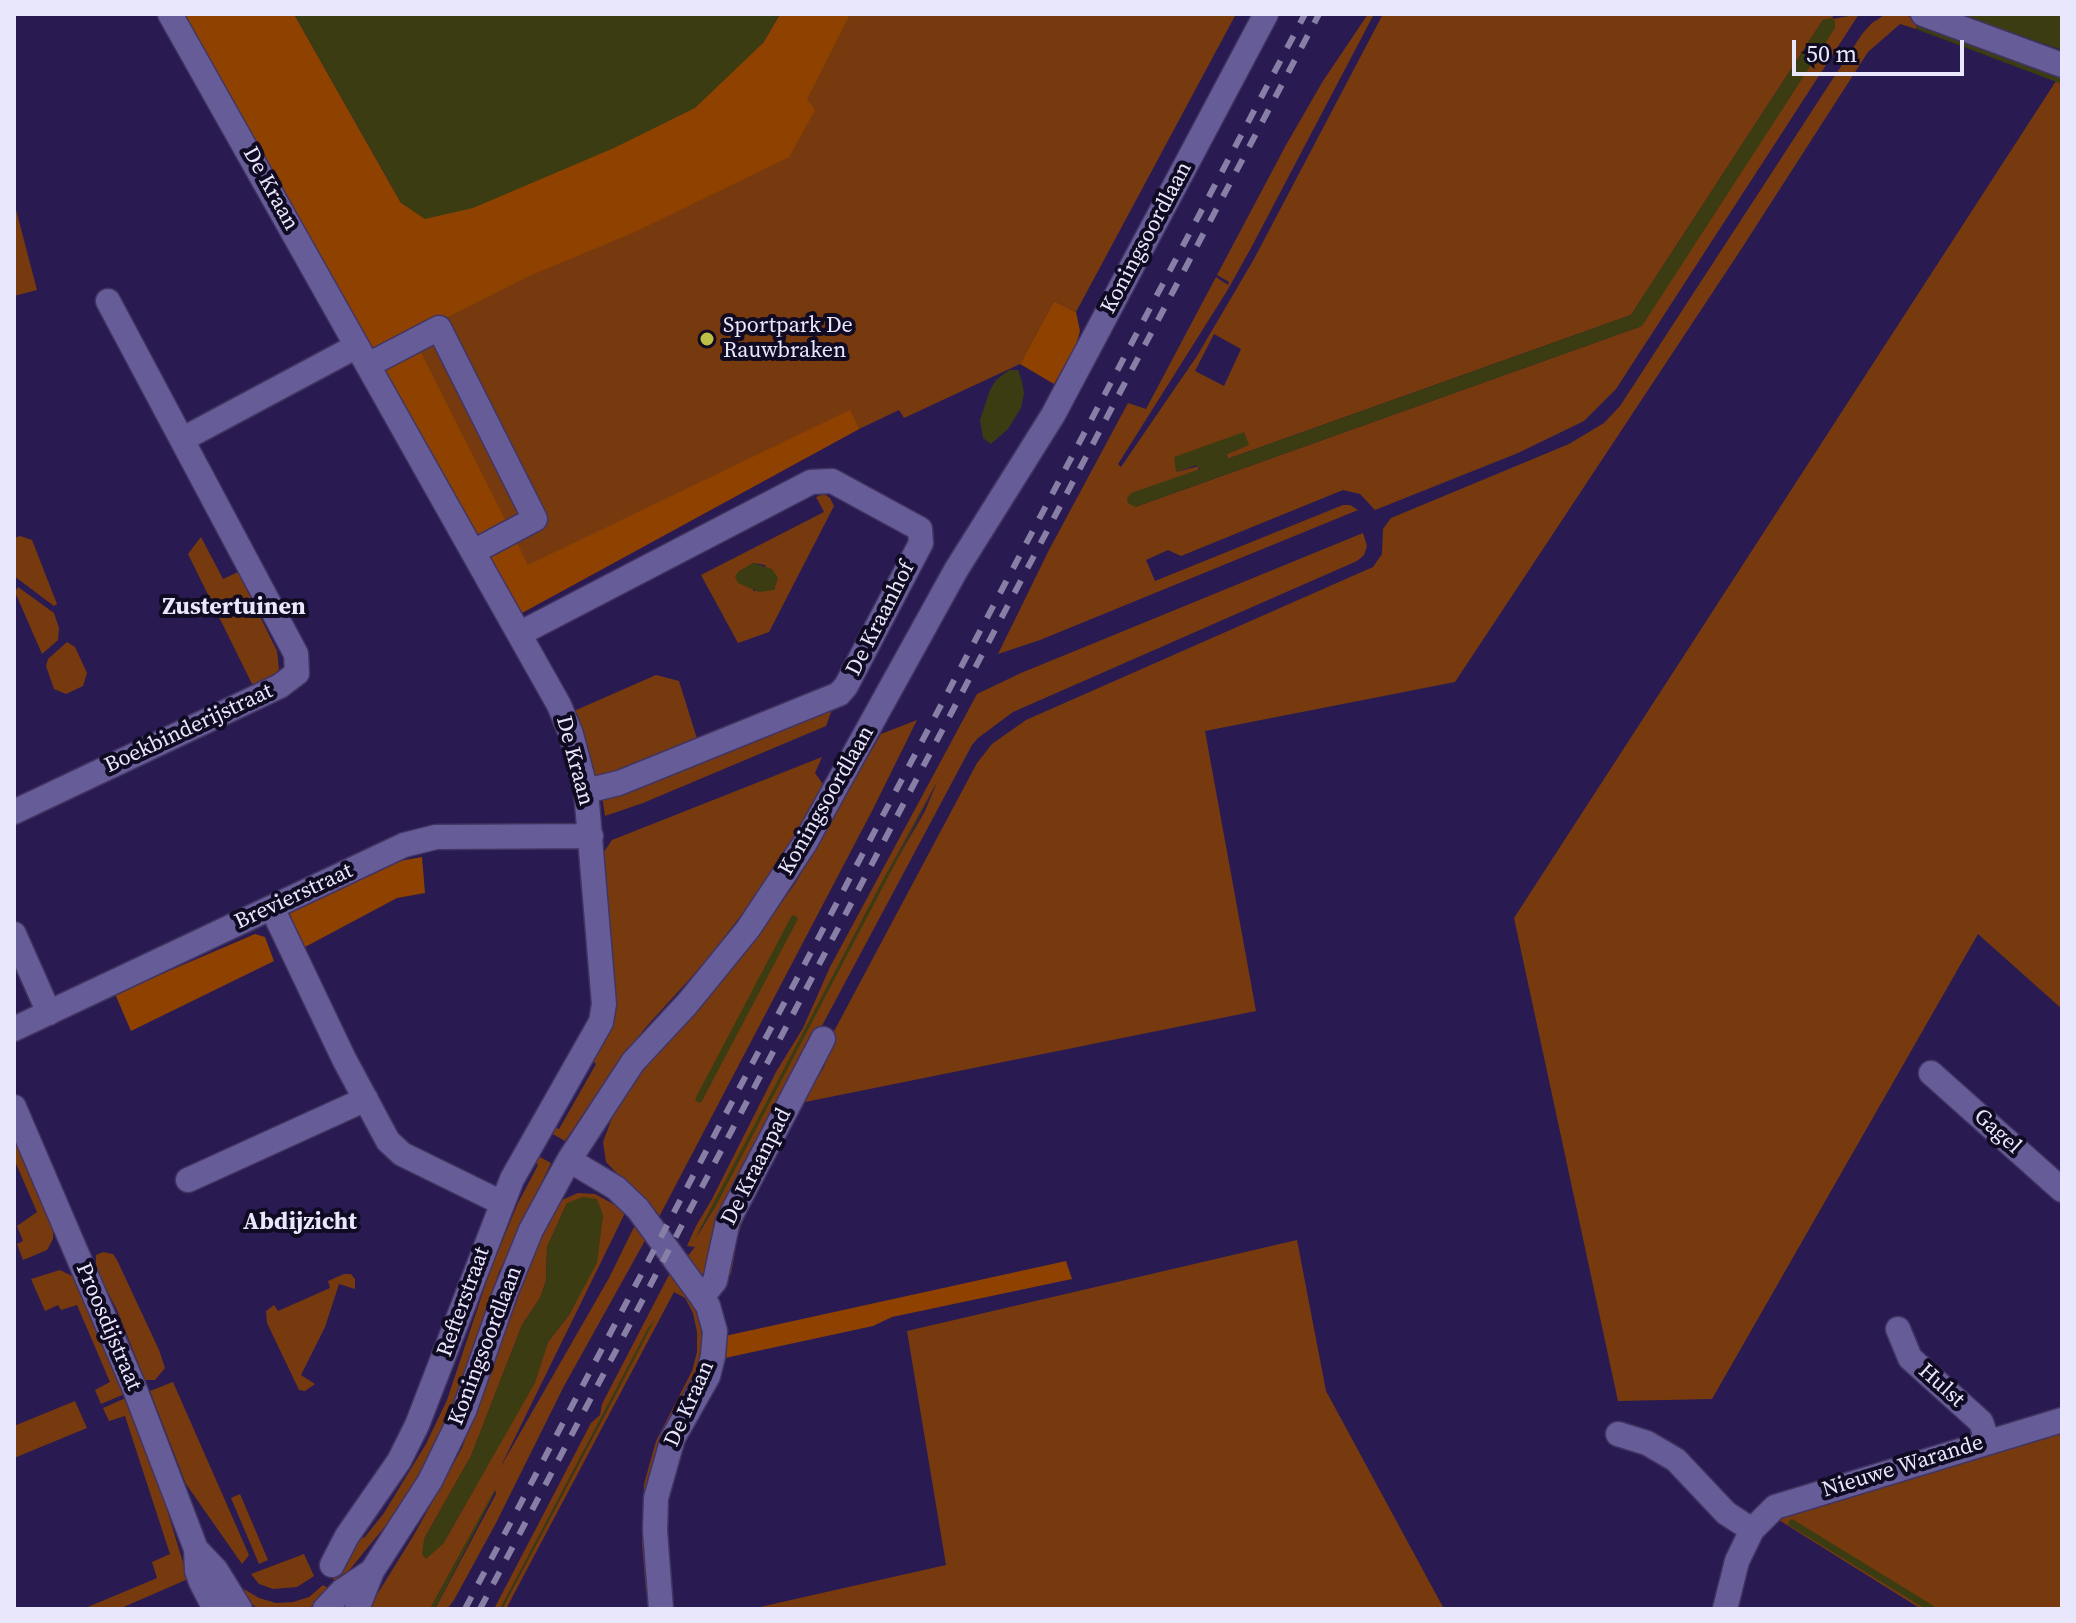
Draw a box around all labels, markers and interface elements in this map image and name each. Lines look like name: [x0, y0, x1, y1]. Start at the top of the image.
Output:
scale bar: [1796, 24, 1968, 74]
text: 50 m: [1806, 37, 1857, 70]
street label: De Kraan: [236, 143, 304, 235]
street label: Koningsoordlaan: [1096, 158, 1198, 318]
place label: Sportpark De Rauwbraken: [723, 313, 853, 364]
marker: Sportpark De Rauwbraken: [698, 330, 716, 348]
street label: De Kraanhof: [841, 558, 921, 680]
district label: Zustertuinen: [162, 594, 306, 622]
street label: Boekbinderijstraat: [101, 678, 277, 780]
street label: De Kraan: [549, 713, 599, 809]
street label: Koningsoordlaan: [774, 722, 880, 880]
street label: Brevierstraat: [231, 858, 357, 936]
street label: De Kraanpad: [716, 1104, 798, 1230]
street label: Gagel: [1968, 1104, 2026, 1160]
district label: Abdijzicht: [243, 1209, 357, 1237]
street label: Refterstraat: [432, 1244, 496, 1360]
street label: Proosdijstraat: [69, 1259, 147, 1395]
street label: Koningsoordlaan: [444, 1263, 528, 1429]
street label: De Kraan: [659, 1357, 721, 1451]
street label: Hulst: [1912, 1358, 1970, 1414]
street label: Nieuwe Warande: [1819, 1430, 1987, 1504]

